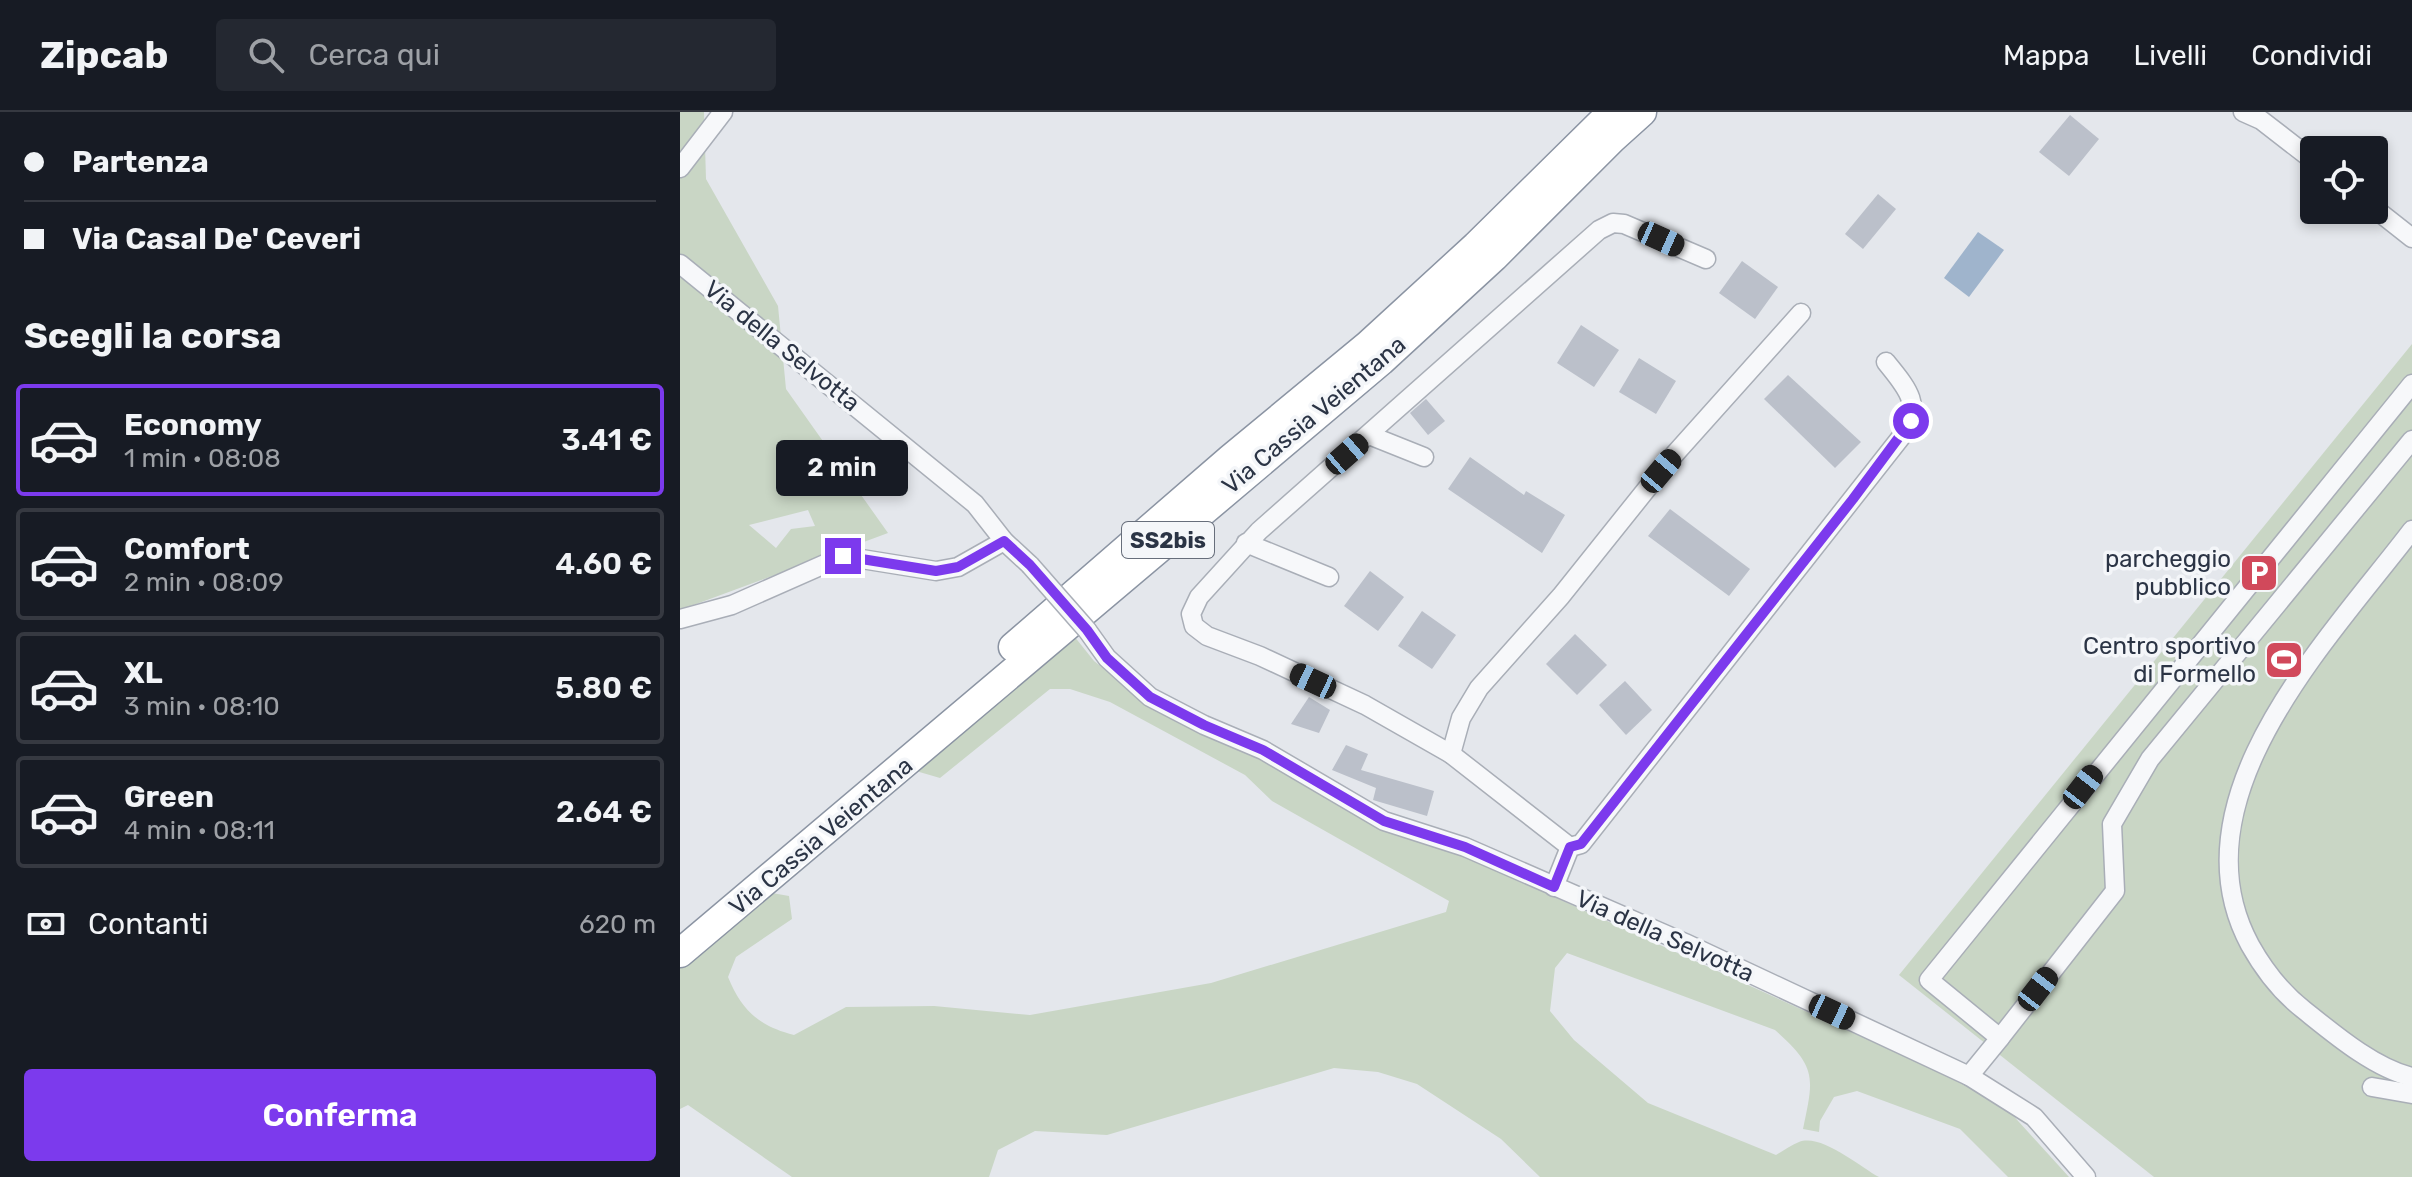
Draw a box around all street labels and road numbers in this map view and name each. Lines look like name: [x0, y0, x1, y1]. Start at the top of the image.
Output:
street label: Via della Selvotta: [699, 275, 865, 417]
street label: Via Cassia Veientana: [1217, 330, 1411, 500]
road number: SS2bis: [1122, 522, 1214, 558]
street label: Via Cassia Veientana: [724, 751, 918, 921]
street label: Via della Selvotta: [1572, 884, 1758, 988]

